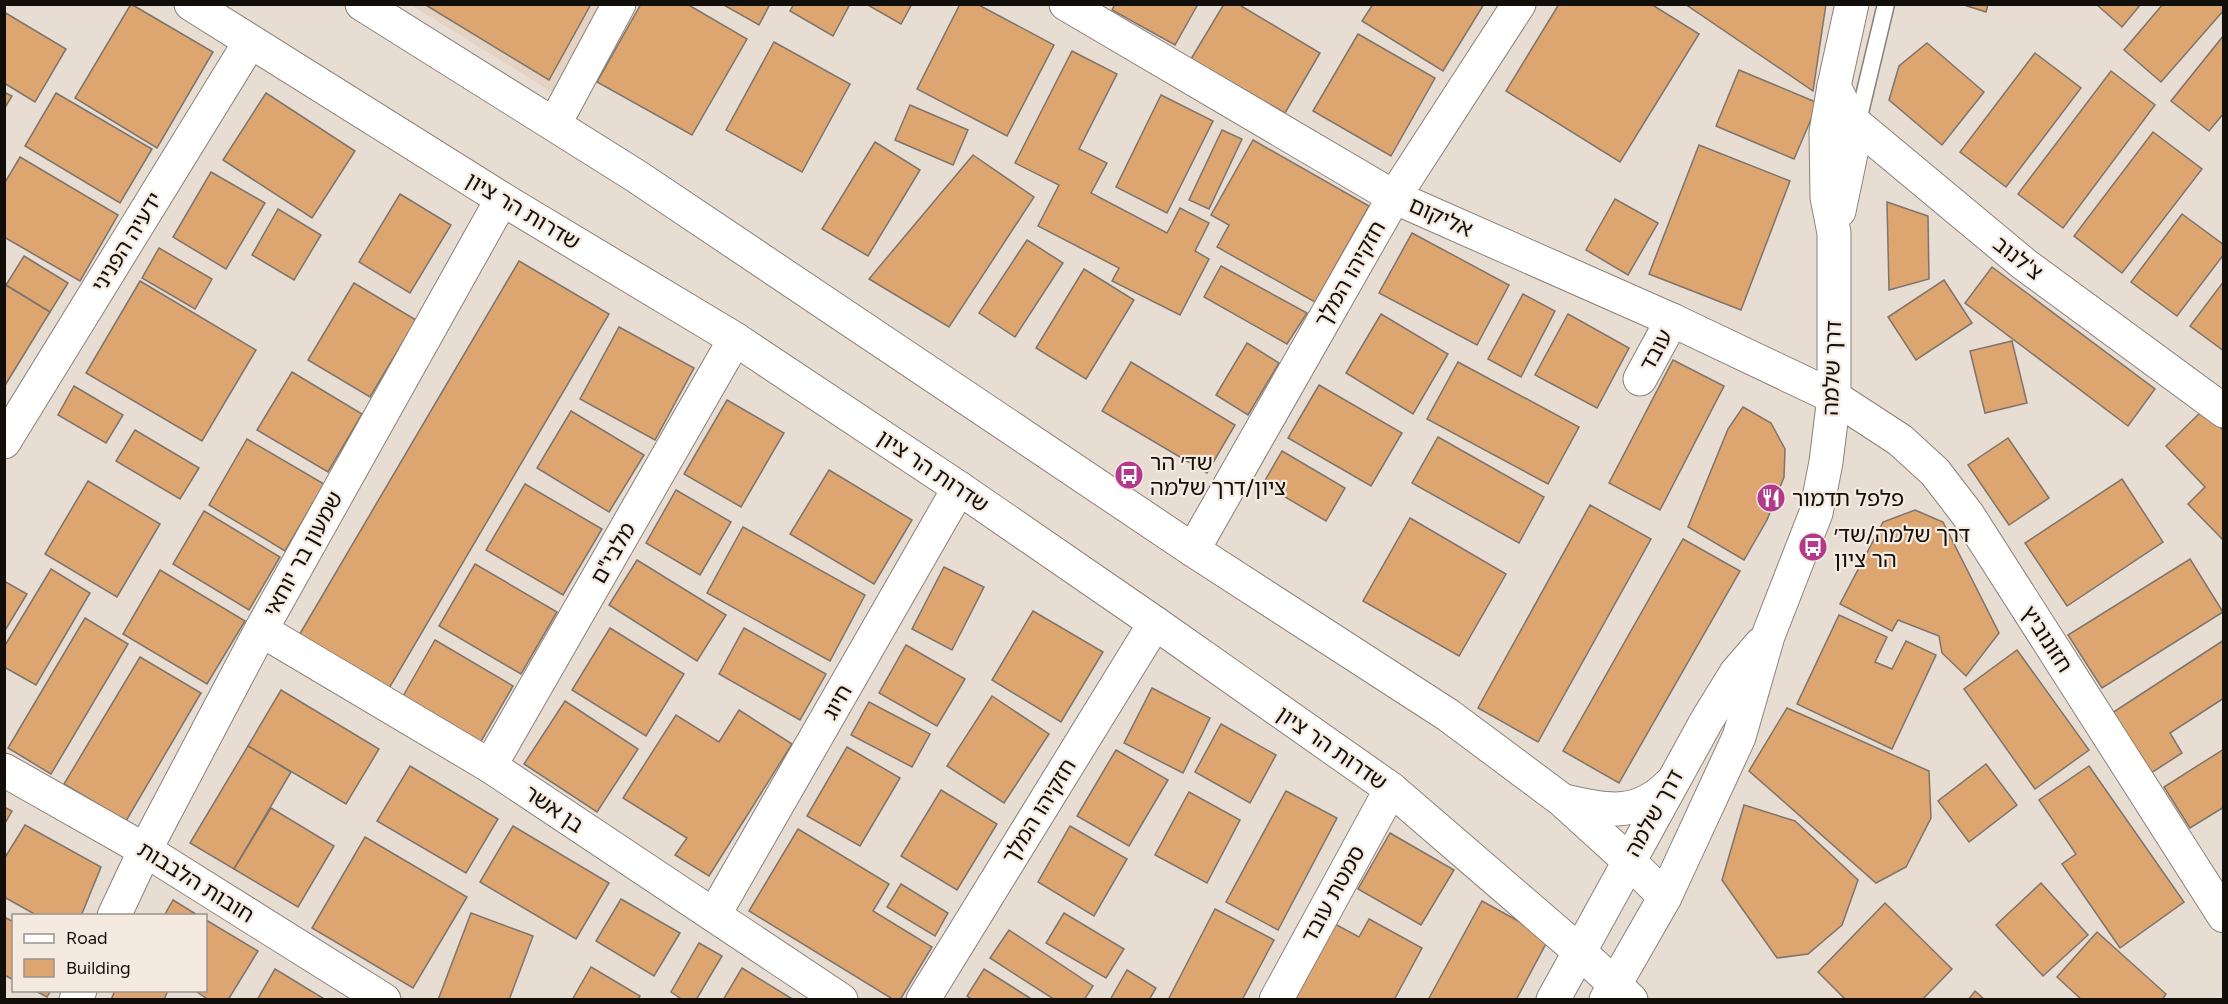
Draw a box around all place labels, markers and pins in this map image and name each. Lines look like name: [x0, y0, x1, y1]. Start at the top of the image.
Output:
place label: שד׳ הר ציון/דרך שלמה: [1150, 449, 1286, 501]
bus stop icon: שד׳ הר ציון/דרך שלמה: [1113, 459, 1145, 491]
restaurant icon: פלפל תדמור: [1755, 482, 1787, 514]
place label: פלפל תדמור: [1792, 485, 1904, 512]
place label: דרך שלמה/שד׳ הר ציון: [1834, 521, 1970, 573]
bus stop icon: דרך שלמה/שד׳ הר ציון: [1797, 531, 1829, 563]

